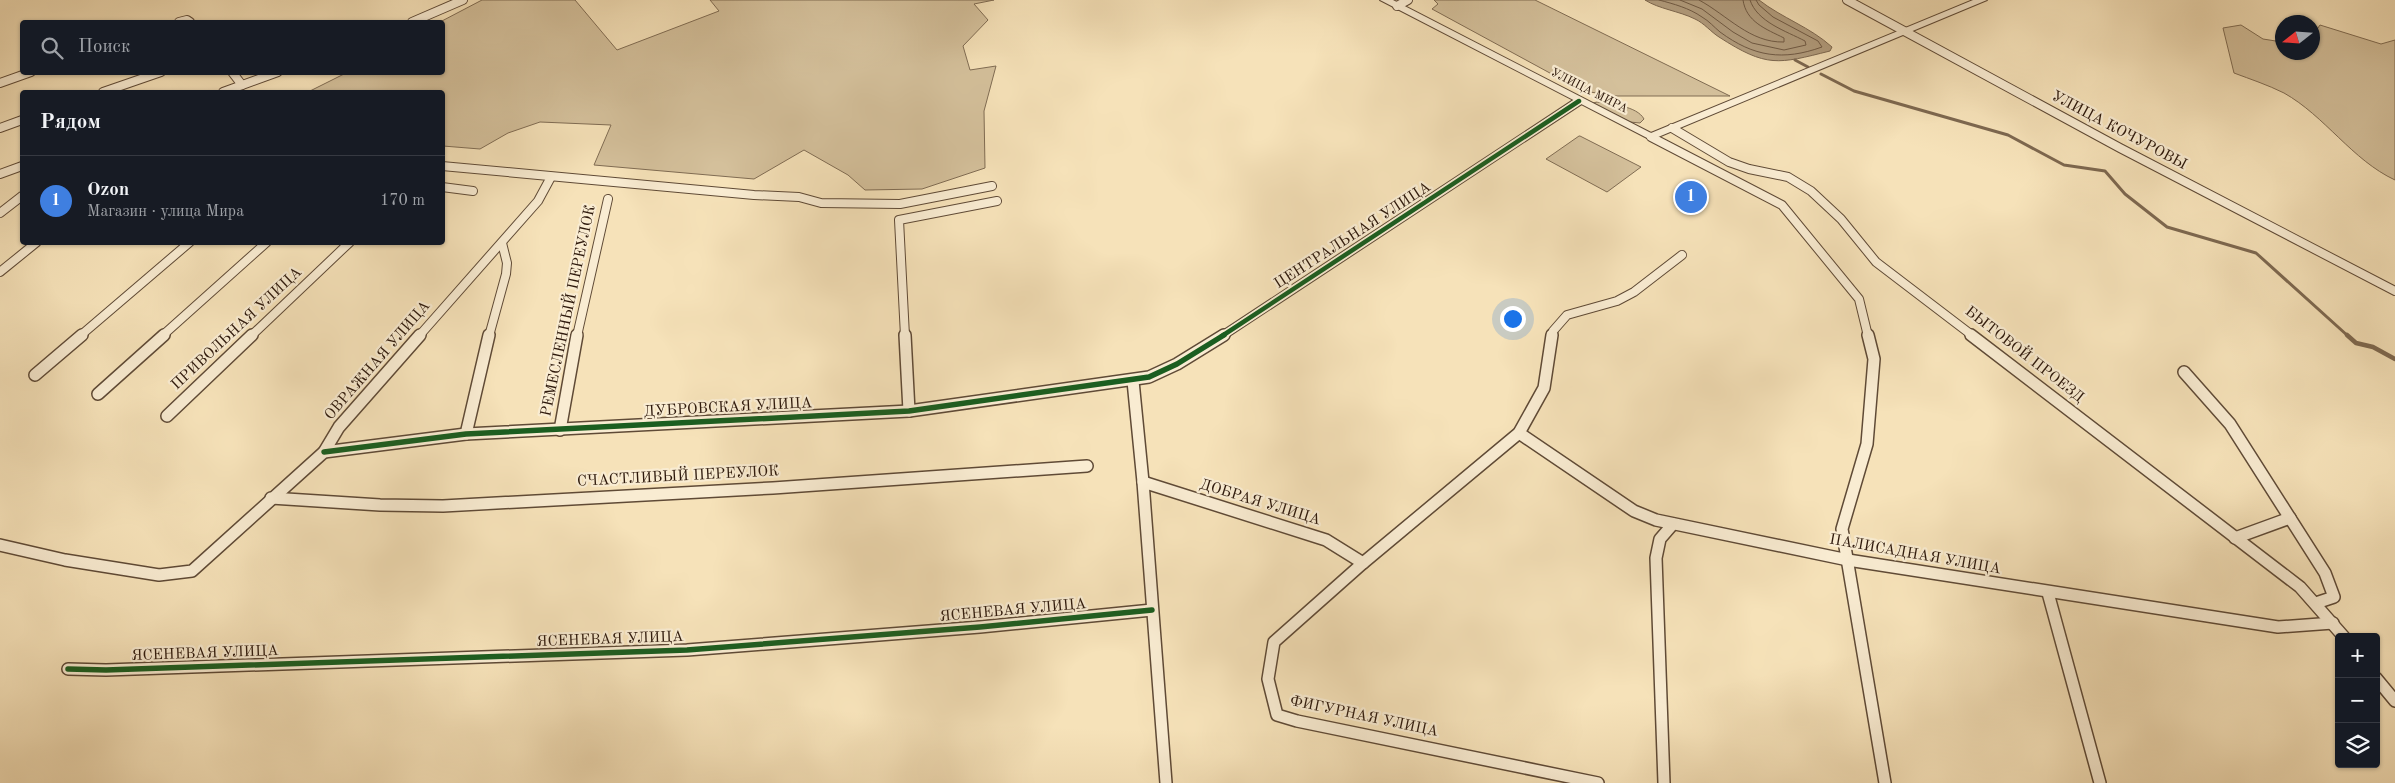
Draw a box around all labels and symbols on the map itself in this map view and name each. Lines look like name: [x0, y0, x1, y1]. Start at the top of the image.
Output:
north arrow: [2275, 15, 2320, 60]
street label: УЛИЦА МИРА: [1549, 66, 1629, 116]
street label: УЛИЦА КОЧУРОВЫ: [2049, 89, 2189, 173]
pin: 1: [1675, 178, 1707, 216]
street label: ЦЕНТРАЛЬНАЯ УЛИЦА: [1272, 180, 1434, 292]
street label: РЕМЕСЛЕННЫЙ ПЕРЕУЛОК: [535, 203, 599, 418]
street label: ПРИВОЛЬНАЯ УЛИЦА: [169, 264, 305, 393]
street label: ОВРАЖНАЯ УЛИЦА: [322, 298, 434, 423]
street label: БЫТОВОЙ ПРОЕЗД: [1962, 301, 2089, 406]
your location: [1500, 306, 1526, 332]
street label: ДУБРОВСКАЯ УЛИЦА: [643, 396, 813, 420]
street label: СЧАСТЛИВЫЙ ПЕРЕУЛОК: [576, 460, 779, 490]
street label: ДОБРАЯ УЛИЦА: [1198, 478, 1323, 529]
street label: ПАЛИСАДНАЯ УЛИЦА: [1828, 533, 2002, 578]
street label: ЯСЕНЕВАЯ УЛИЦА: [939, 597, 1088, 625]
street label: ЯСЕНЕВАЯ УЛИЦА: [536, 630, 684, 650]
street label: ЯСЕНЕВАЯ УЛИЦА: [131, 644, 279, 664]
street label: ФИГУРНАЯ УЛИЦА: [1288, 694, 1440, 740]

